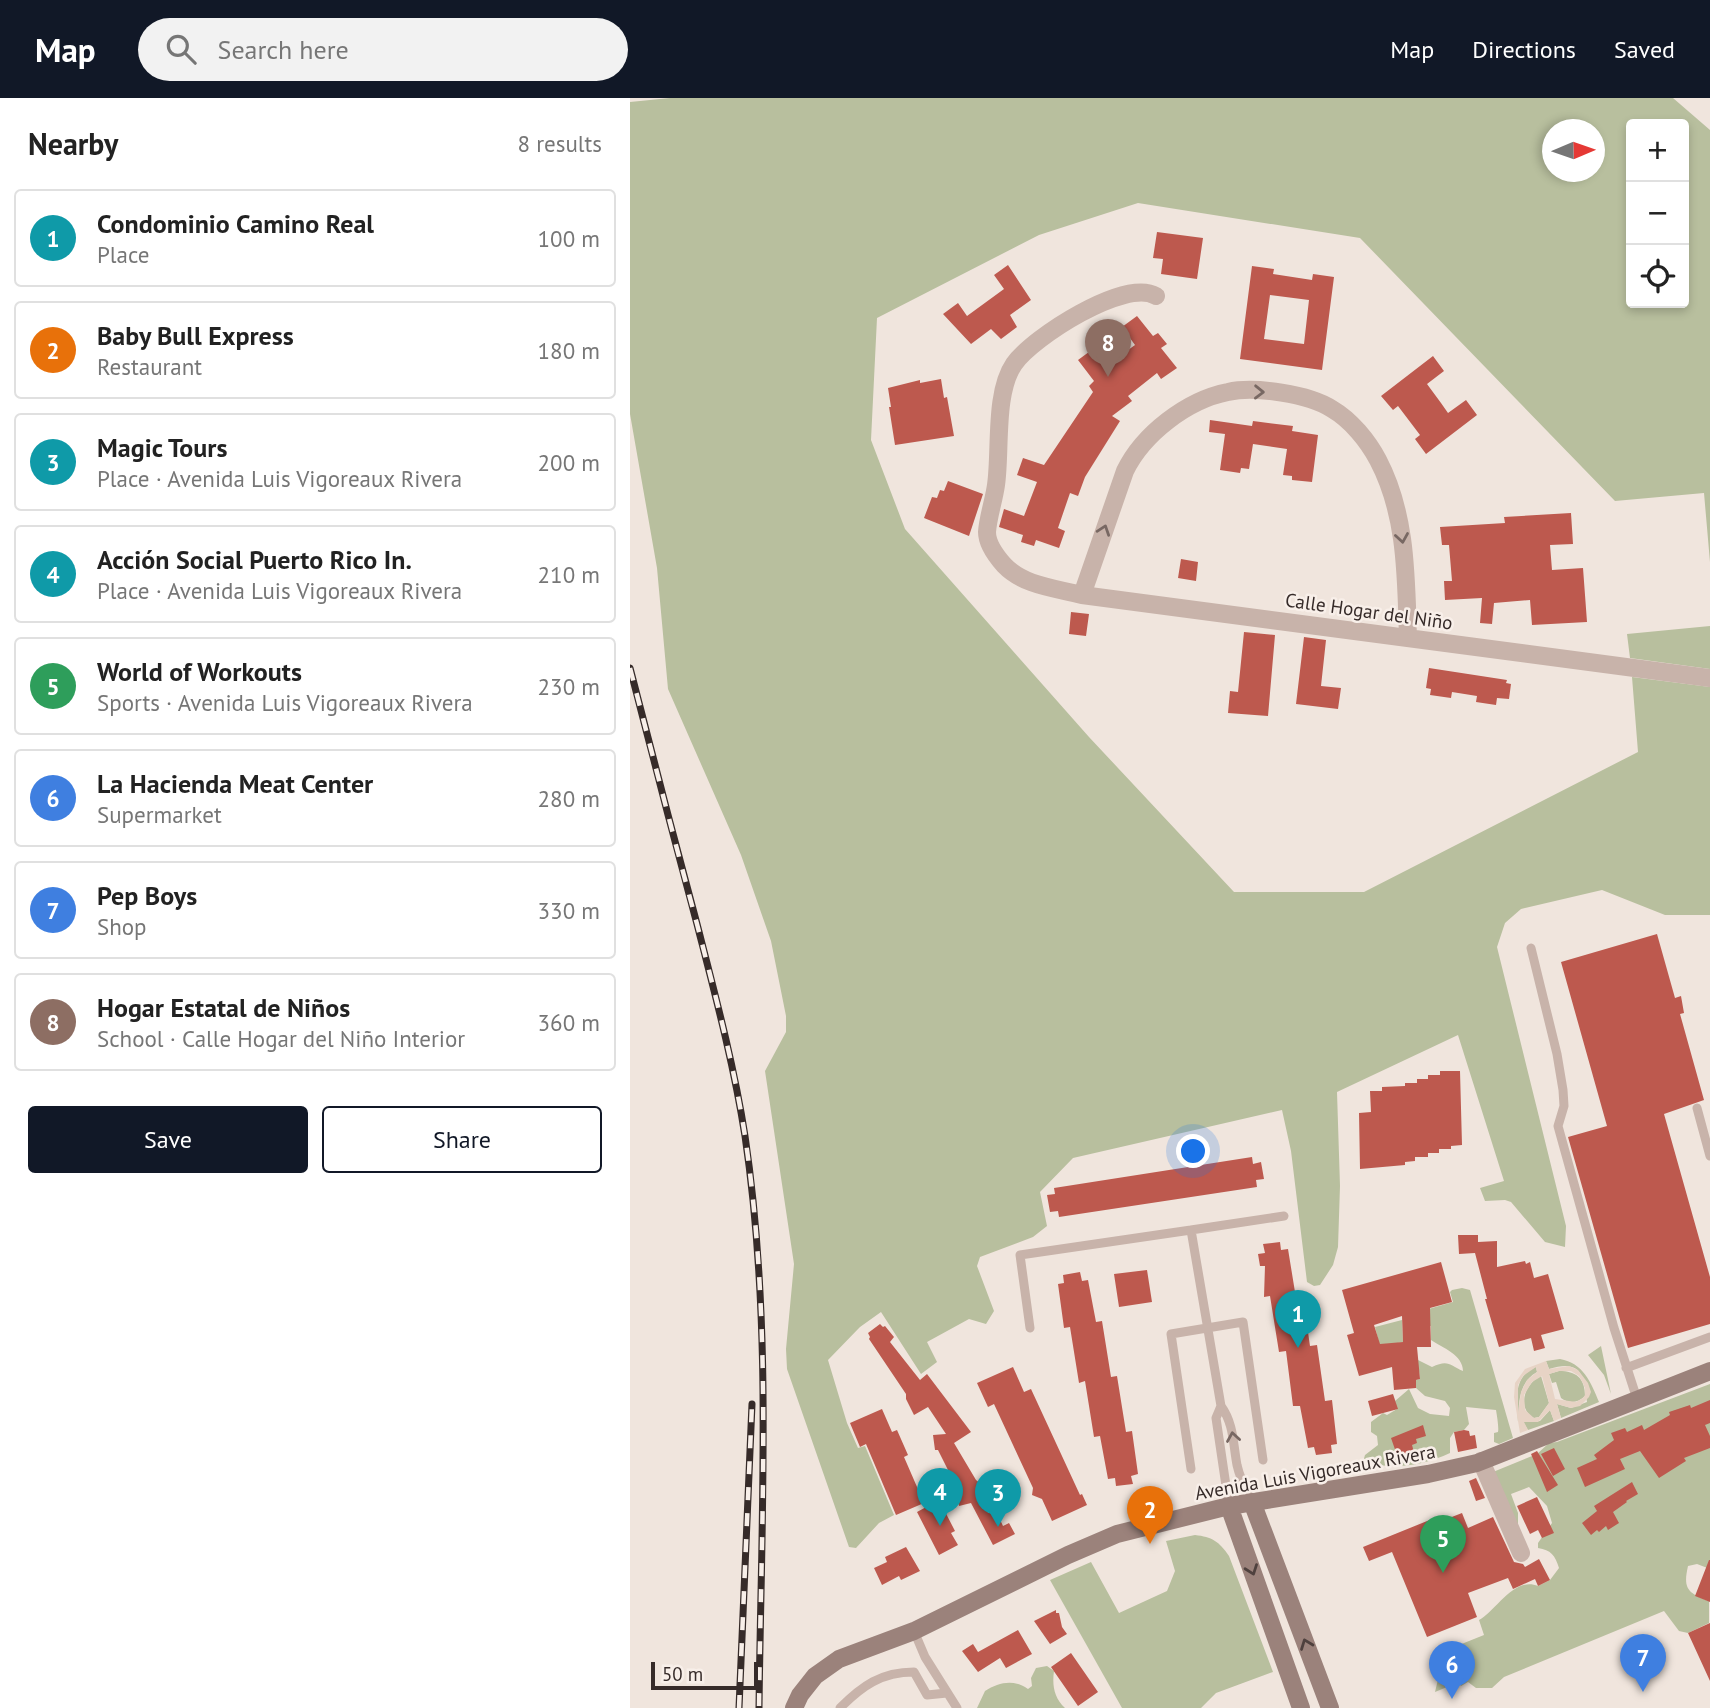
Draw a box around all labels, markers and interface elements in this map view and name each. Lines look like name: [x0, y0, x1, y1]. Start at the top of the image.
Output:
search box: [138, 18, 628, 81]
text: Map: [35, 28, 96, 71]
icon: search: [162, 30, 200, 68]
text: Search here: [218, 33, 349, 66]
text: Map: [1390, 34, 1434, 65]
text: Directions: [1472, 34, 1576, 65]
text: Saved: [1614, 34, 1675, 65]
north arrow: [1542, 119, 1605, 182]
map controls: [1626, 119, 1689, 308]
button: +: [1626, 119, 1689, 182]
text: Nearby: [28, 124, 118, 163]
text: 8 results: [518, 129, 602, 158]
button: −: [1626, 182, 1689, 245]
text: Condominio Camino Real: [97, 207, 374, 240]
text: 1: [46, 224, 60, 253]
text: 100 m: [538, 224, 600, 253]
text: Place: [97, 240, 150, 269]
button: locate: [1626, 245, 1689, 308]
text: Baby Bull Express: [97, 319, 294, 352]
pin: 8: [1085, 319, 1131, 377]
text: 2: [46, 336, 60, 365]
text: 180 m: [538, 336, 600, 365]
text: Restaurant: [97, 352, 202, 381]
one-way arrow: [1254, 384, 1265, 400]
text: Magic Tours: [97, 431, 227, 464]
text: 3: [46, 448, 60, 477]
text: 200 m: [538, 448, 600, 477]
text: Place · Avenida Luis Vigoreaux Rivera: [97, 464, 462, 493]
one-way arrow: [1096, 525, 1110, 537]
one-way arrow: [1394, 532, 1409, 544]
text: Acción Social Puerto Rico In.: [97, 543, 412, 576]
text: 4: [46, 560, 60, 589]
text: 210 m: [538, 560, 600, 589]
text: Place · Avenida Luis Vigoreaux Rivera: [97, 576, 462, 605]
street label: Calle Hogar del Niño: [1284, 587, 1454, 635]
text: World of Workouts: [97, 655, 302, 688]
text: 5: [46, 672, 60, 701]
text: 230 m: [538, 672, 600, 701]
text: Sports · Avenida Luis Vigoreaux Rivera: [97, 688, 473, 717]
text: La Hacienda Meat Center: [97, 767, 373, 800]
text: 6: [46, 784, 60, 813]
text: 280 m: [538, 784, 600, 813]
text: Supermarket: [97, 800, 222, 829]
text: Pep Boys: [97, 879, 197, 912]
text: 7: [46, 896, 60, 925]
text: 330 m: [538, 896, 600, 925]
text: Shop: [97, 912, 147, 941]
text: Hogar Estatal de Niños: [97, 991, 350, 1024]
text: 8: [46, 1008, 60, 1037]
text: 360 m: [538, 1008, 600, 1037]
text: School · Calle Hogar del Niño Interior: [97, 1024, 465, 1053]
button: Save: [28, 1106, 308, 1173]
button: Share: [322, 1106, 602, 1173]
your location: [1176, 1134, 1210, 1168]
pin: 1: [1275, 1290, 1321, 1348]
one-way arrow: [1226, 1431, 1241, 1443]
street label: Avenida Luis Vigoreaux Rivera: [1193, 1439, 1437, 1505]
pin: 4: [917, 1468, 963, 1526]
pin: 3: [975, 1469, 1021, 1527]
pin: 2: [1127, 1486, 1173, 1544]
pin: 5: [1420, 1515, 1466, 1573]
one-way arrow: [1244, 1563, 1258, 1576]
pin: 7: [1620, 1634, 1666, 1692]
one-way arrow: [1300, 1639, 1314, 1651]
pin: 6: [1429, 1641, 1475, 1699]
scale bar: [651, 1659, 758, 1691]
text: 50 m: [662, 1662, 703, 1686]

